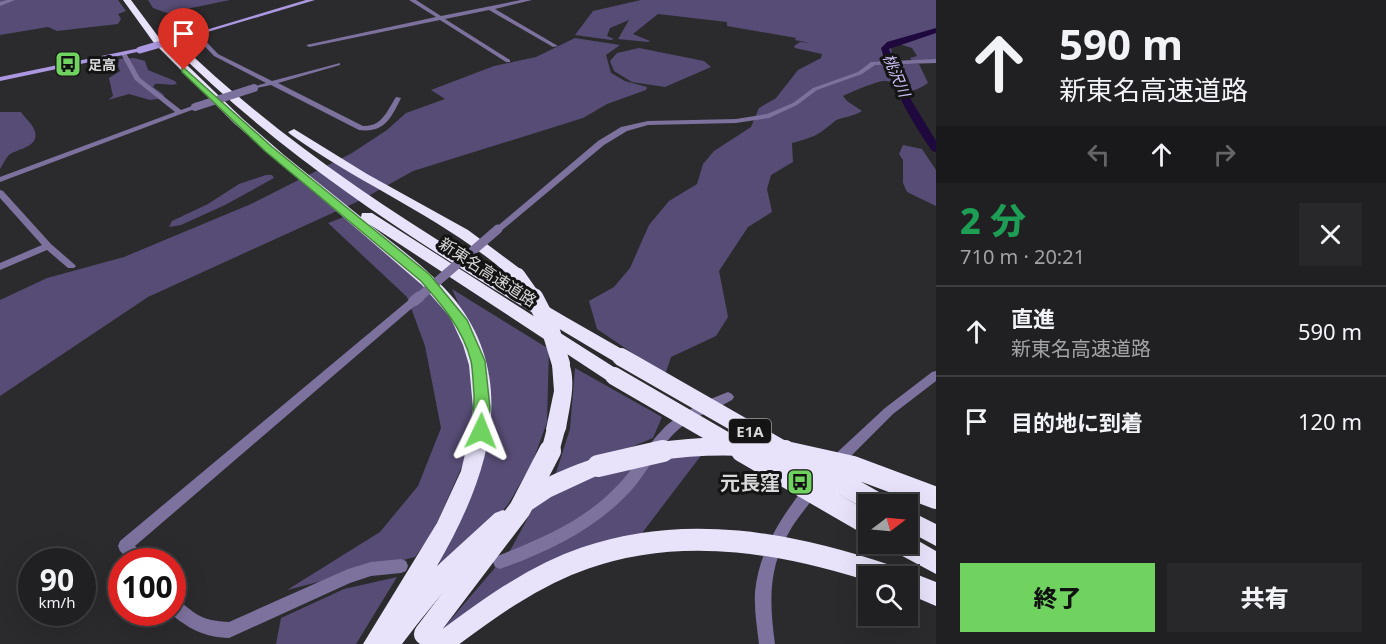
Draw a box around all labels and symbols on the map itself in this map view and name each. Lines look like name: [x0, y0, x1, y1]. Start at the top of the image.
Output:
pin: [158, 8, 209, 70]
bus stop icon: 足高: [53, 49, 83, 79]
water label: 桃沢川: [879, 50, 916, 101]
place label: 足高: [88, 55, 116, 74]
street label: 新東名高速道路: [435, 232, 541, 312]
position arrow: [449, 399, 513, 463]
road number: E1A: [729, 419, 771, 443]
bus stop icon: 元長窪: [785, 467, 815, 497]
place label: 元長窪: [720, 469, 780, 496]
north arrow: [858, 494, 918, 554]
speed limit sign: 100: [108, 548, 186, 626]

